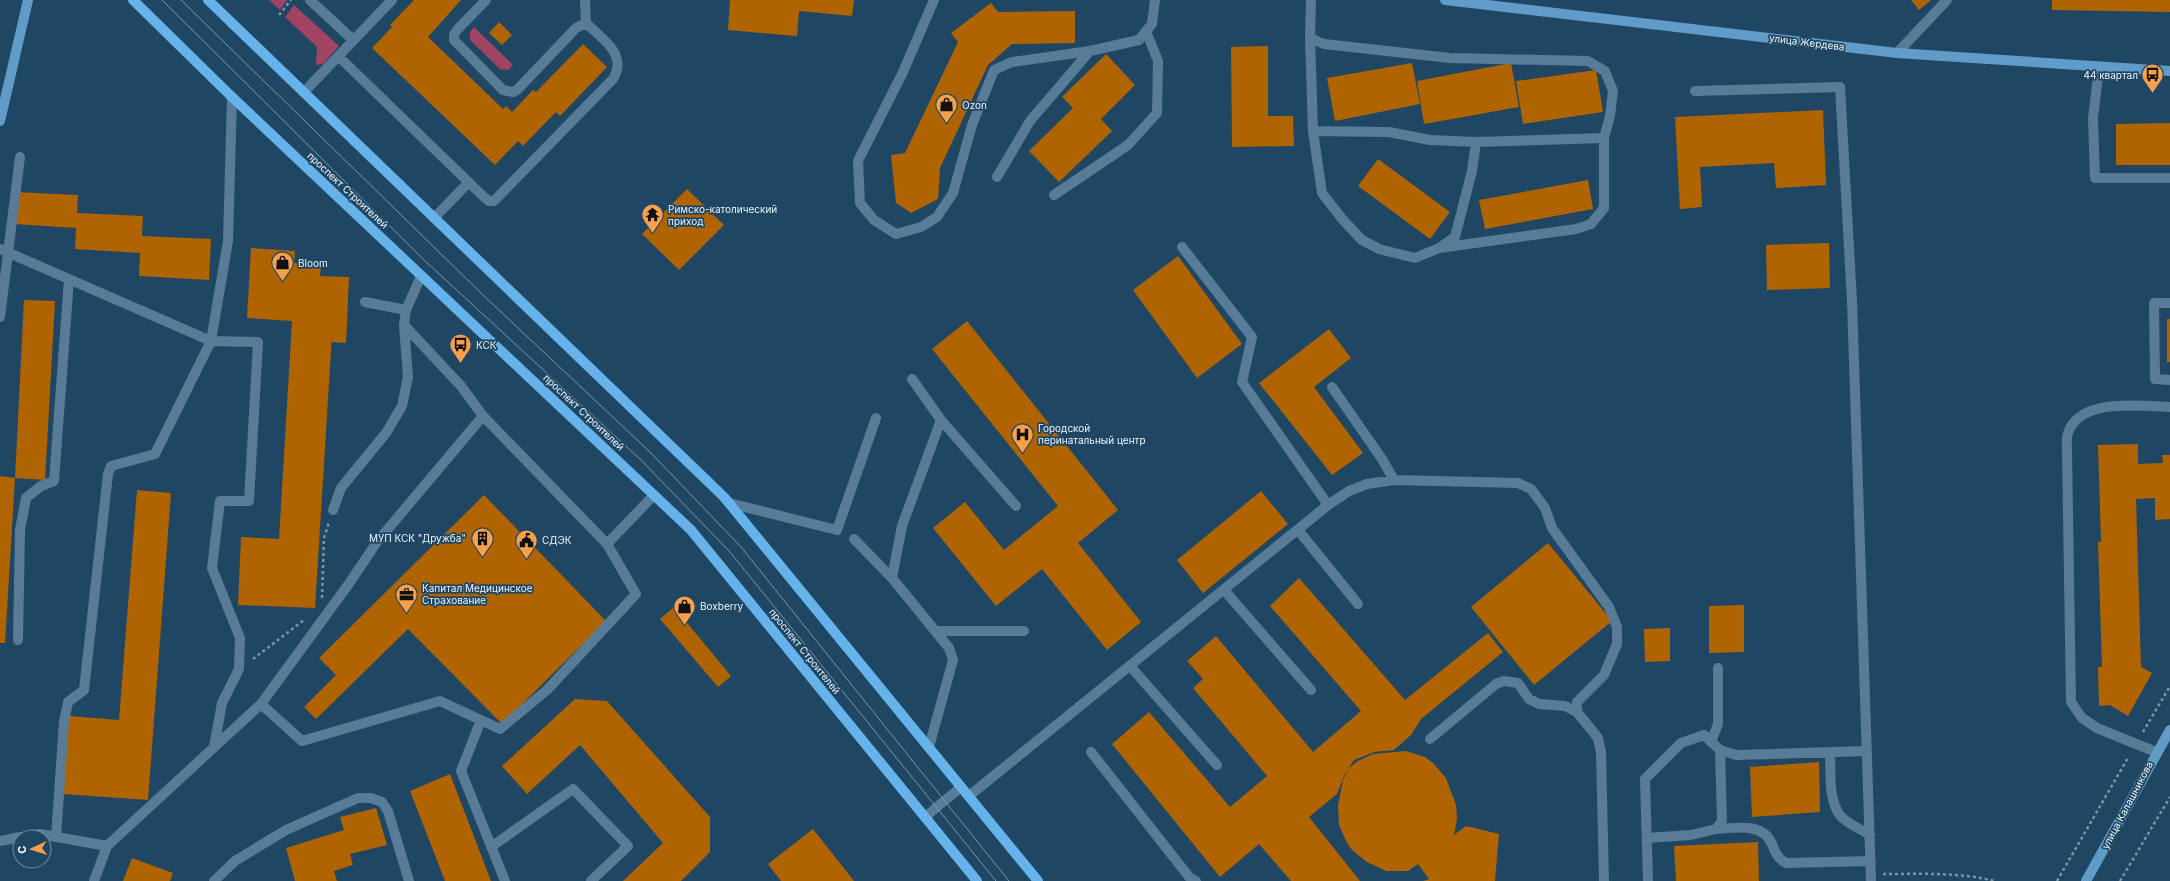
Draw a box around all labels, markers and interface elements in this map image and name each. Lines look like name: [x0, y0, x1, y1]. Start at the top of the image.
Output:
street label: улица Жердева: [1769, 31, 1845, 53]
bus stop icon: 44 квартал: [2140, 62, 2166, 95]
place label: 44 квартал: [2083, 69, 2138, 81]
shop icon: Ozon: [933, 92, 959, 125]
place label: Ozon: [962, 99, 987, 111]
street label: проспект Строителей: [305, 149, 391, 231]
temple icon: Римско-католический приход: [640, 202, 666, 235]
place label: Римско-католический приход: [668, 203, 777, 227]
shop icon: Bloom: [269, 250, 295, 283]
place label: Bloom: [298, 257, 328, 269]
bus stop icon: КСК: [447, 332, 473, 365]
place label: КСК: [476, 339, 497, 351]
street label: проспект Строителей: [541, 371, 627, 453]
hospital icon: Городской перинатальный центр: [1009, 421, 1035, 454]
place label: Городской перинатальный центр: [1038, 422, 1146, 446]
building icon: МУП КСК "Дружба": [469, 525, 495, 558]
public building icon: СДЭК: [514, 527, 540, 560]
place label: МУП КСК "Дружба": [369, 532, 466, 544]
place label: СДЭК: [542, 534, 572, 546]
office icon: Капитал Медицинское Страхование: [394, 581, 420, 614]
place label: Капитал Медицинское Страхование: [422, 582, 533, 606]
shop icon: Boxberry: [671, 593, 697, 626]
place label: Boxberry: [700, 600, 744, 612]
street label: проспект Строителей: [767, 606, 843, 696]
street label: улица Калашникова: [2099, 759, 2155, 851]
north arrow: [12, 829, 52, 869]
text: С: [15, 845, 29, 854]

